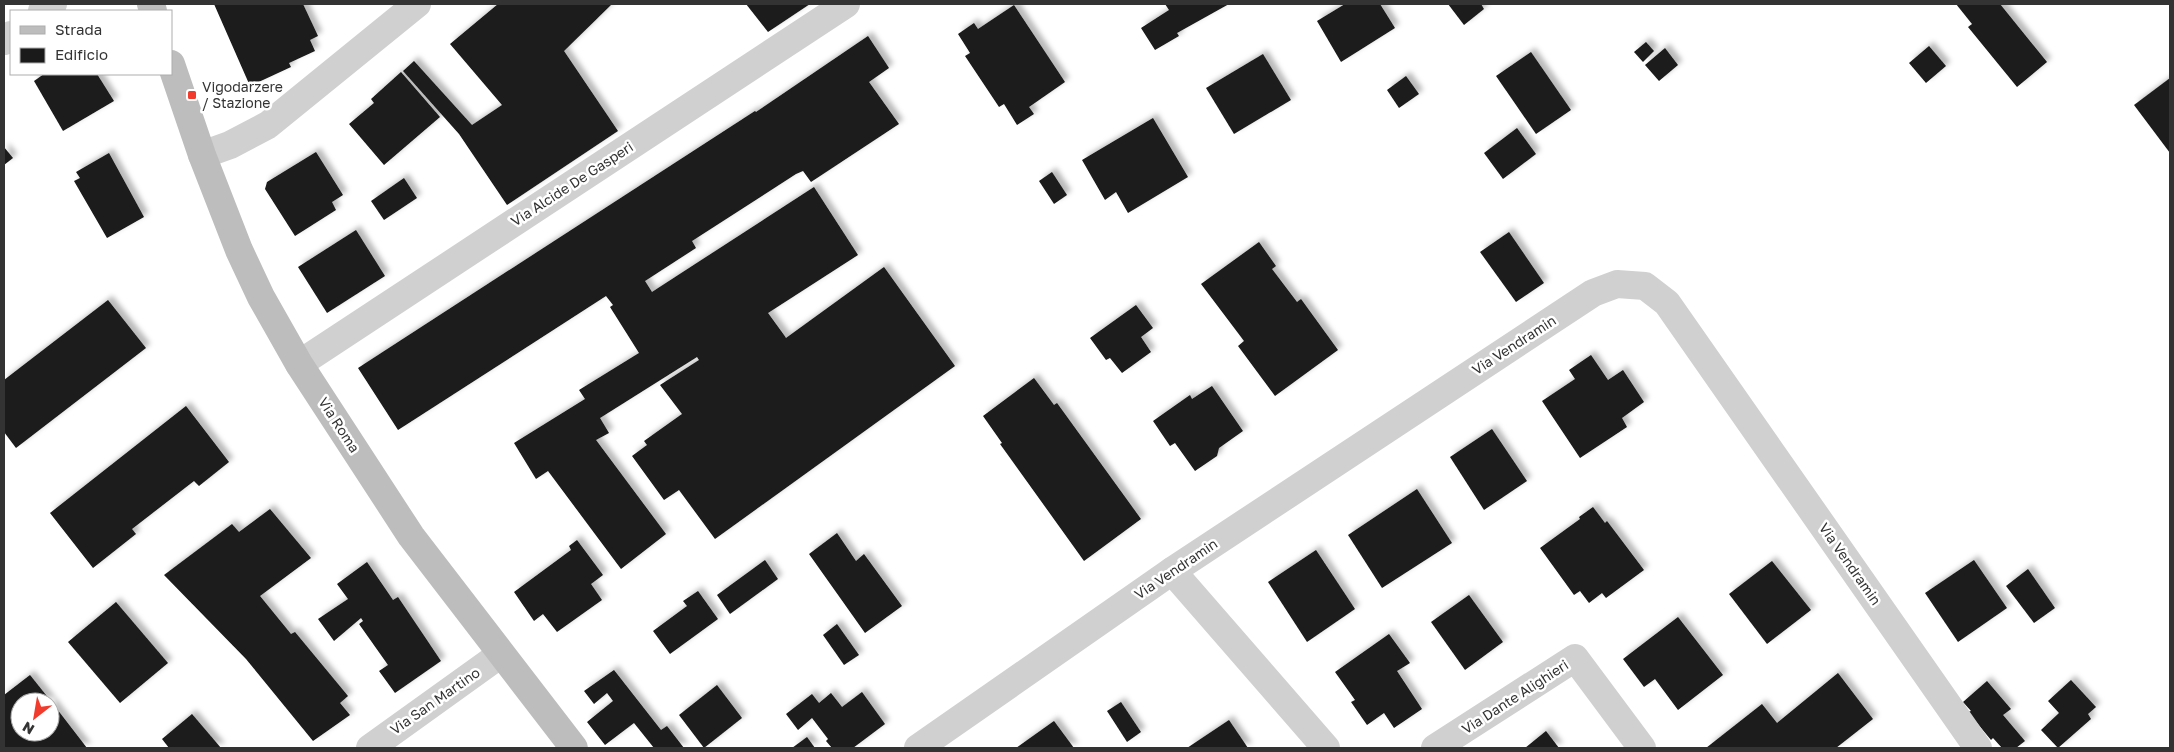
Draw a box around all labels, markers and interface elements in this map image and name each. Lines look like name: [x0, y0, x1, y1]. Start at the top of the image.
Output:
legend: [10, 10, 172, 75]
text: Strada: [55, 20, 102, 38]
text: Edificio: [55, 45, 108, 63]
place label: Vigodarzere / Stazione: [202, 78, 283, 111]
marker: Vigodarzere / Stazione: [186, 89, 198, 101]
street label: Via Alcide De Gasperi: [507, 138, 636, 229]
street label: Via Vendramin: [1469, 311, 1559, 378]
street label: Via Roma: [315, 394, 364, 456]
street label: Via Vendramin: [1816, 519, 1885, 608]
street label: Via Vendramin: [1131, 535, 1220, 603]
street label: Via Dante Alighieri: [1458, 656, 1571, 737]
street label: Via San Martino: [387, 663, 483, 738]
north arrow: [10, 692, 60, 742]
text: N: [19, 719, 37, 739]

